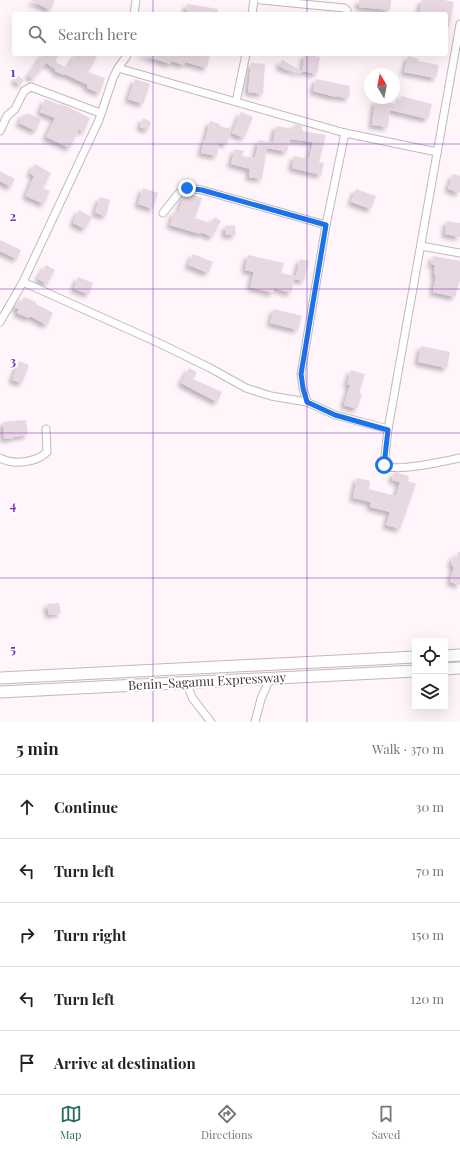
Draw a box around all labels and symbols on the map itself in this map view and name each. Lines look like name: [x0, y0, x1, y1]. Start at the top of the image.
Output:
text: 1: [11, 63, 16, 80]
north arrow: [364, 68, 400, 104]
route end: [178, 179, 196, 197]
text: 2: [10, 207, 17, 224]
text: 3: [10, 352, 16, 369]
route start: [375, 456, 393, 474]
text: 4: [10, 496, 17, 513]
text: 5: [10, 640, 16, 657]
street label: Benin-Sagamu Expressway: [128, 668, 287, 693]

